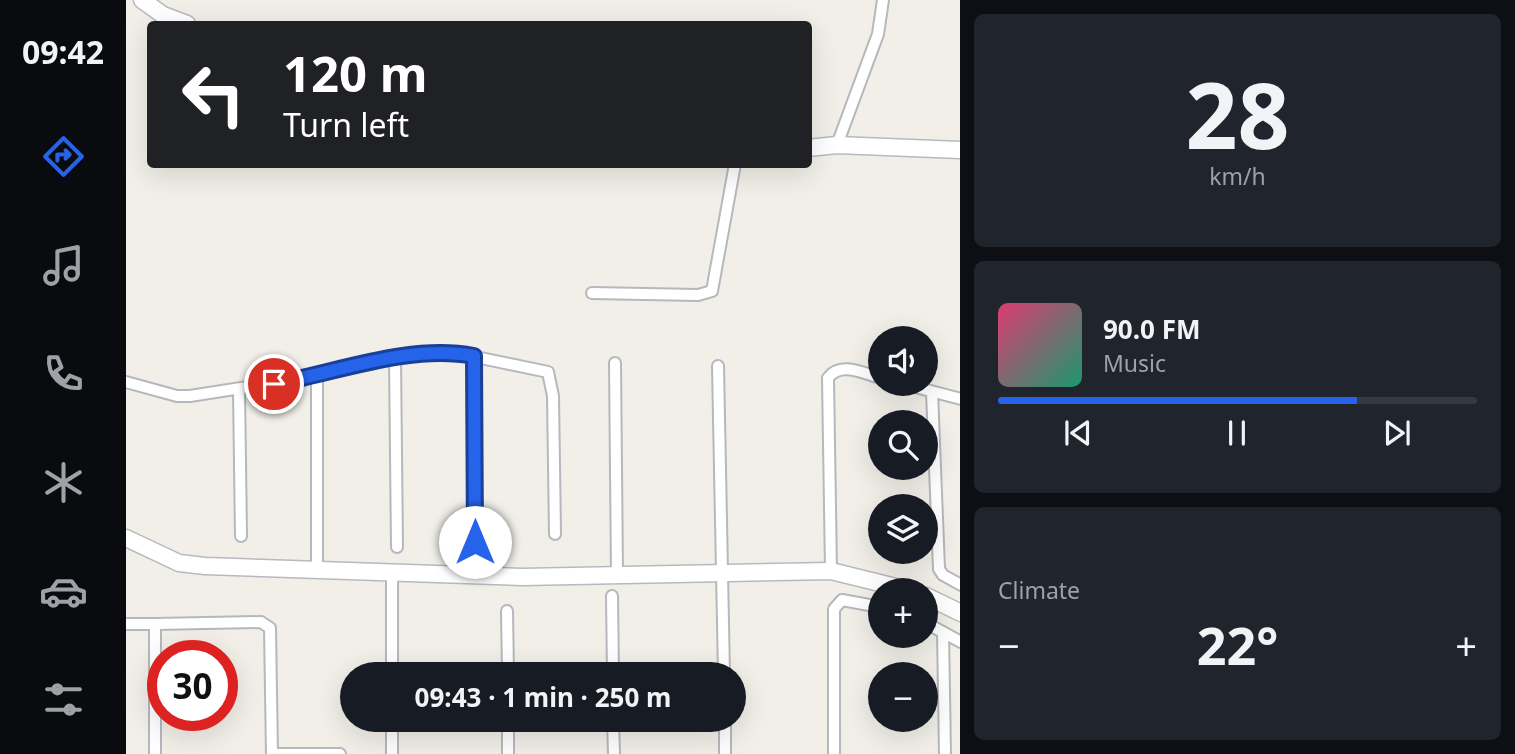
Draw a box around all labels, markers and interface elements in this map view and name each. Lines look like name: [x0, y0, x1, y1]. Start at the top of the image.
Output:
text: 09:42: [22, 30, 104, 73]
text: 120 m: [283, 40, 428, 106]
icon: left: [168, 49, 259, 140]
text: 28: [1185, 52, 1290, 176]
text: Turn left: [283, 103, 409, 146]
icon: directions: [39, 132, 88, 181]
text: km/h: [1209, 160, 1266, 192]
icon: music: [39, 241, 88, 290]
text: 90.0 FM: [1103, 311, 1200, 347]
map controls: [868, 326, 938, 732]
button: sound: [868, 326, 938, 396]
text: Music: [1103, 347, 1166, 379]
icon: phone: [39, 349, 88, 398]
pin: [244, 354, 304, 414]
icon: arrive: [255, 365, 293, 403]
button: search: [868, 410, 938, 480]
icon: previous: [1059, 414, 1097, 452]
icon: pause: [1218, 414, 1256, 452]
icon: next: [1378, 414, 1416, 452]
icon: climate: [39, 458, 88, 507]
button: layers: [868, 494, 938, 564]
position arrow: [438, 505, 512, 579]
icon: car: [39, 567, 88, 616]
text: Climate: [998, 574, 1080, 606]
button: +: [868, 578, 938, 648]
text: 22°: [1197, 609, 1278, 680]
text: −: [998, 619, 1020, 671]
text: +: [1455, 619, 1477, 671]
speed limit sign: 30: [147, 640, 238, 731]
button: −: [868, 662, 938, 732]
icon: filters: [39, 675, 88, 724]
text: 09:43 · 1 min · 250 m: [415, 679, 671, 715]

